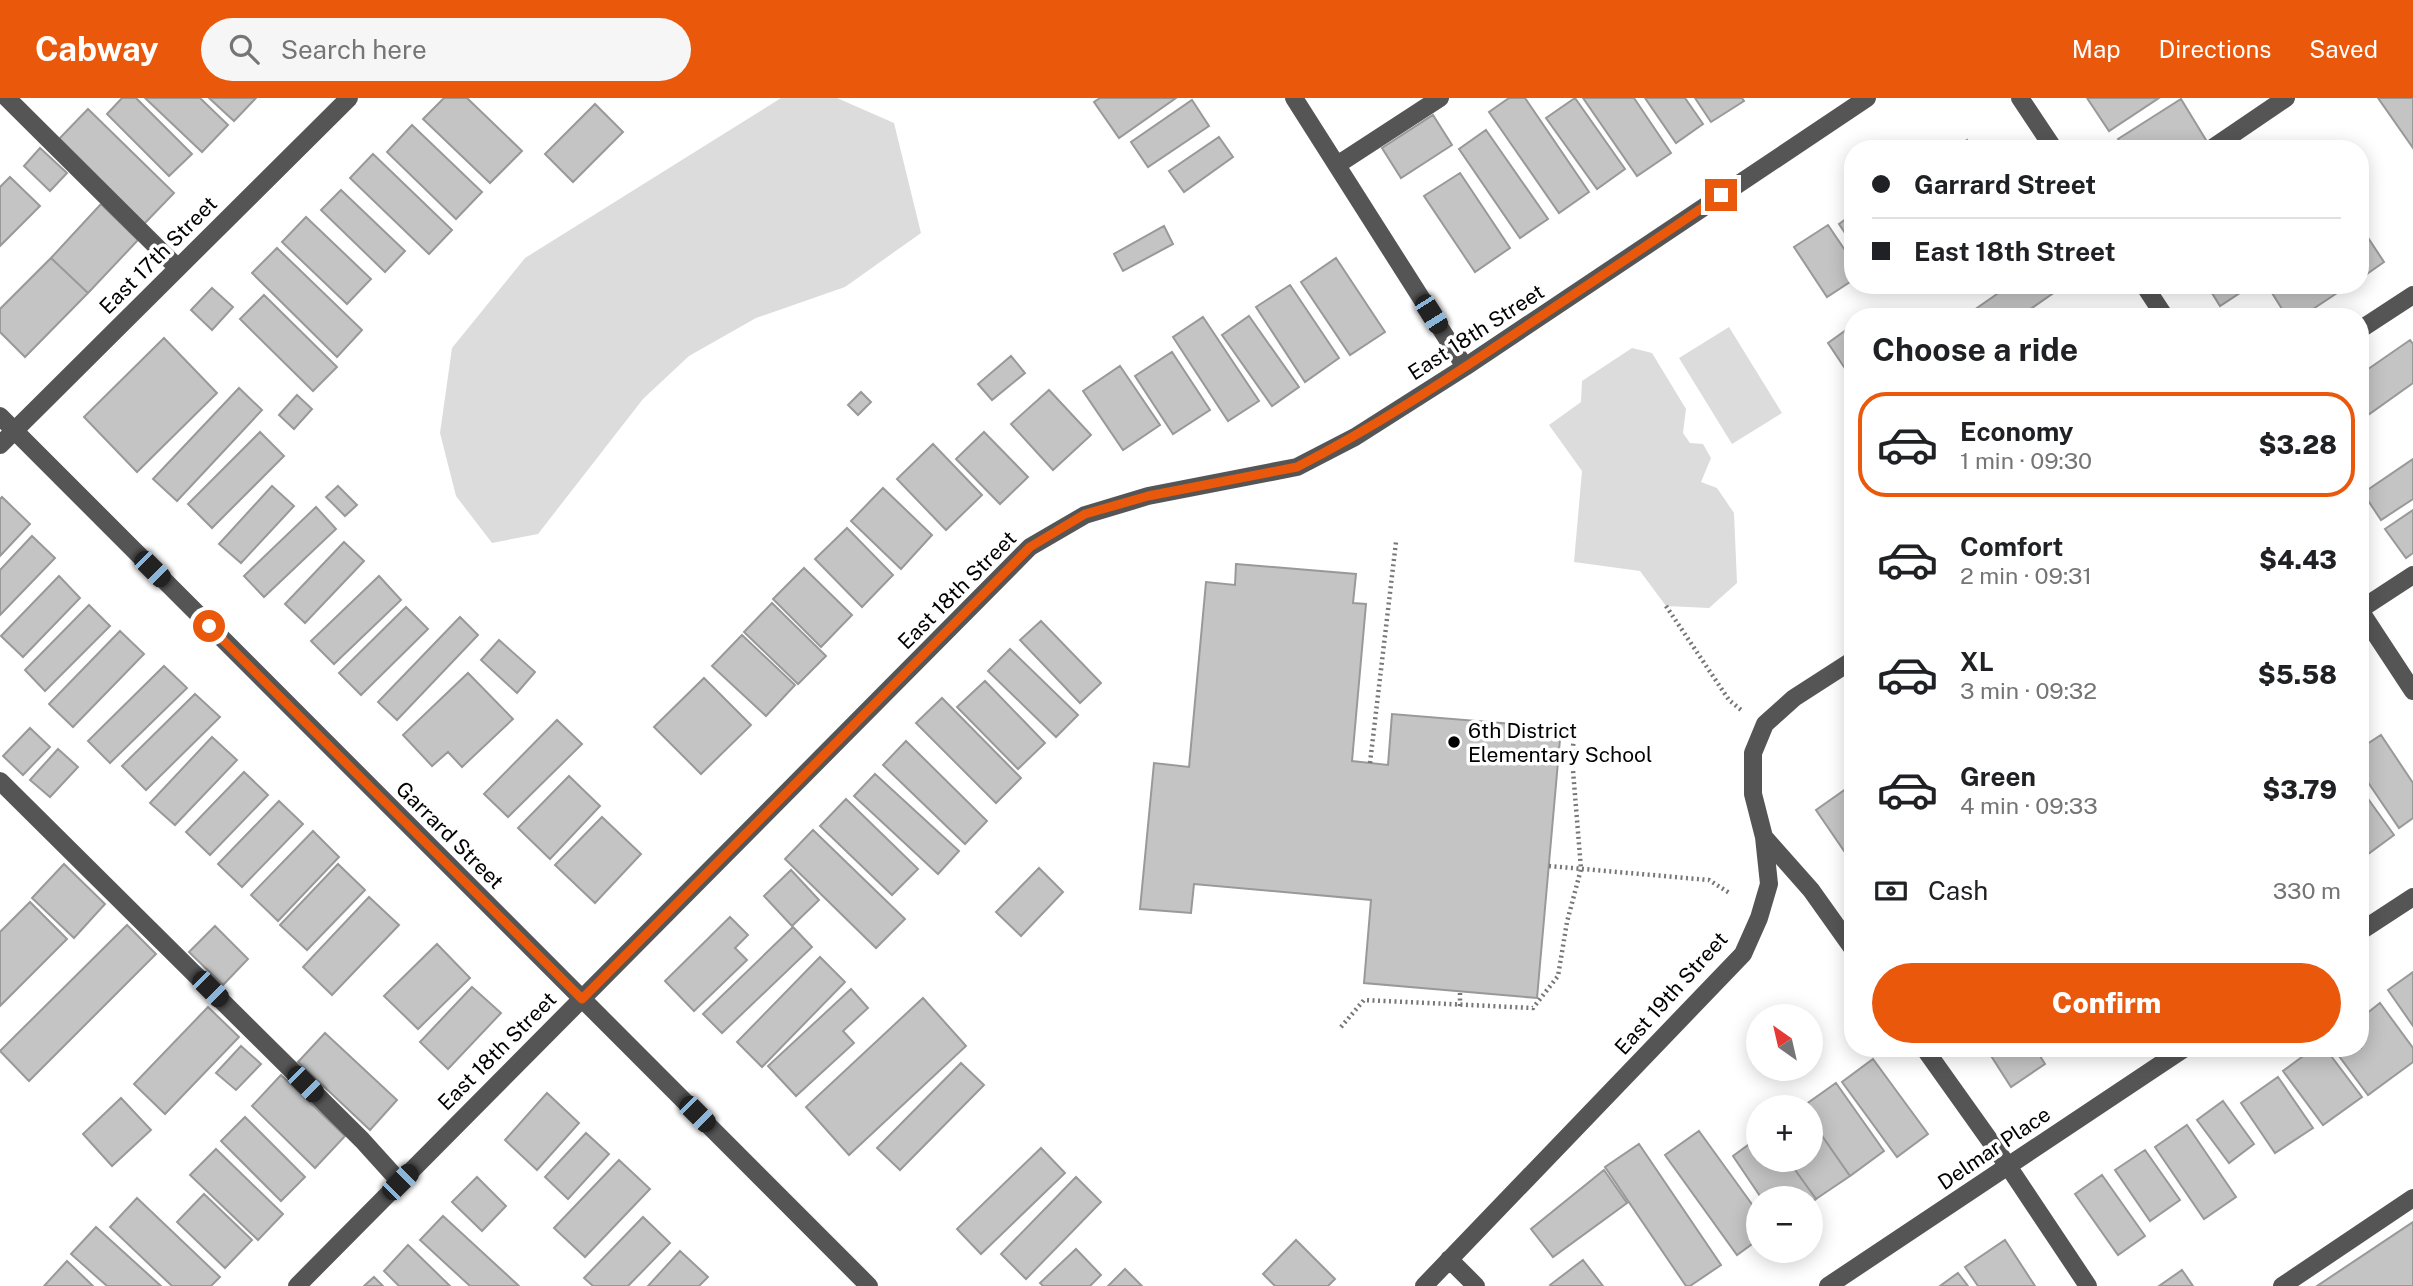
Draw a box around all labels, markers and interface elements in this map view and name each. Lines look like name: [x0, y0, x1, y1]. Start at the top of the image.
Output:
search box: [201, 18, 691, 81]
text: Cabway: [35, 30, 159, 68]
icon: search: [225, 30, 263, 68]
text: Search here: [281, 34, 427, 65]
text: Map: [2072, 35, 2121, 63]
text: Directions: [2159, 35, 2271, 63]
text: Saved: [2309, 35, 2378, 63]
text: Garrard Street: [1914, 169, 2096, 200]
route end: [1705, 179, 1737, 211]
street label: East 17th Street: [94, 191, 222, 319]
text: East 18th Street: [1914, 236, 2116, 267]
street label: East 18th Street: [1403, 279, 1549, 385]
car: [1411, 291, 1452, 337]
text: Choose a ride: [1872, 331, 2078, 368]
icon: car: [1876, 413, 1939, 476]
text: Economy: [1960, 416, 2073, 447]
text: $3.28: [2259, 429, 2337, 460]
text: 1 min · 09:30: [1960, 447, 2092, 474]
street label: East 18th Street: [893, 526, 1021, 654]
icon: car: [1876, 528, 1939, 591]
text: Comfort: [1960, 531, 2063, 562]
text: $4.43: [2259, 544, 2337, 575]
car: [130, 547, 175, 591]
text: 2 min · 09:31: [1960, 562, 2092, 589]
route start: [193, 610, 225, 642]
icon: car: [1876, 643, 1939, 706]
text: XL: [1960, 646, 1994, 677]
text: $5.58: [2258, 659, 2337, 690]
text: 3 min · 09:32: [1960, 677, 2097, 704]
place label: 6th District Elementary School: [1468, 718, 1652, 767]
marker: 6th District Elementary School: [1446, 734, 1462, 750]
icon: car: [1876, 758, 1939, 821]
text: Green: [1960, 761, 2036, 792]
text: $3.79: [2262, 774, 2337, 805]
street label: Garrard Street: [391, 776, 509, 894]
text: 4 min · 09:33: [1960, 792, 2098, 819]
icon: cash: [1872, 872, 1910, 910]
text: Cash: [1928, 875, 1988, 906]
text: 330 m: [2273, 877, 2341, 904]
street label: East 19th Street: [1609, 927, 1733, 1059]
button: Confirm: [1872, 963, 2341, 1043]
car: [188, 967, 233, 1011]
street label: East 18th Street: [433, 987, 561, 1115]
north arrow: [1746, 1004, 1824, 1082]
map controls: [1746, 1004, 1823, 1263]
car: [283, 1062, 328, 1106]
car: [675, 1092, 720, 1136]
button: +: [1746, 1095, 1823, 1172]
street label: Delmar Place: [1933, 1101, 2055, 1195]
car: [378, 1160, 423, 1204]
button: −: [1746, 1186, 1823, 1263]

